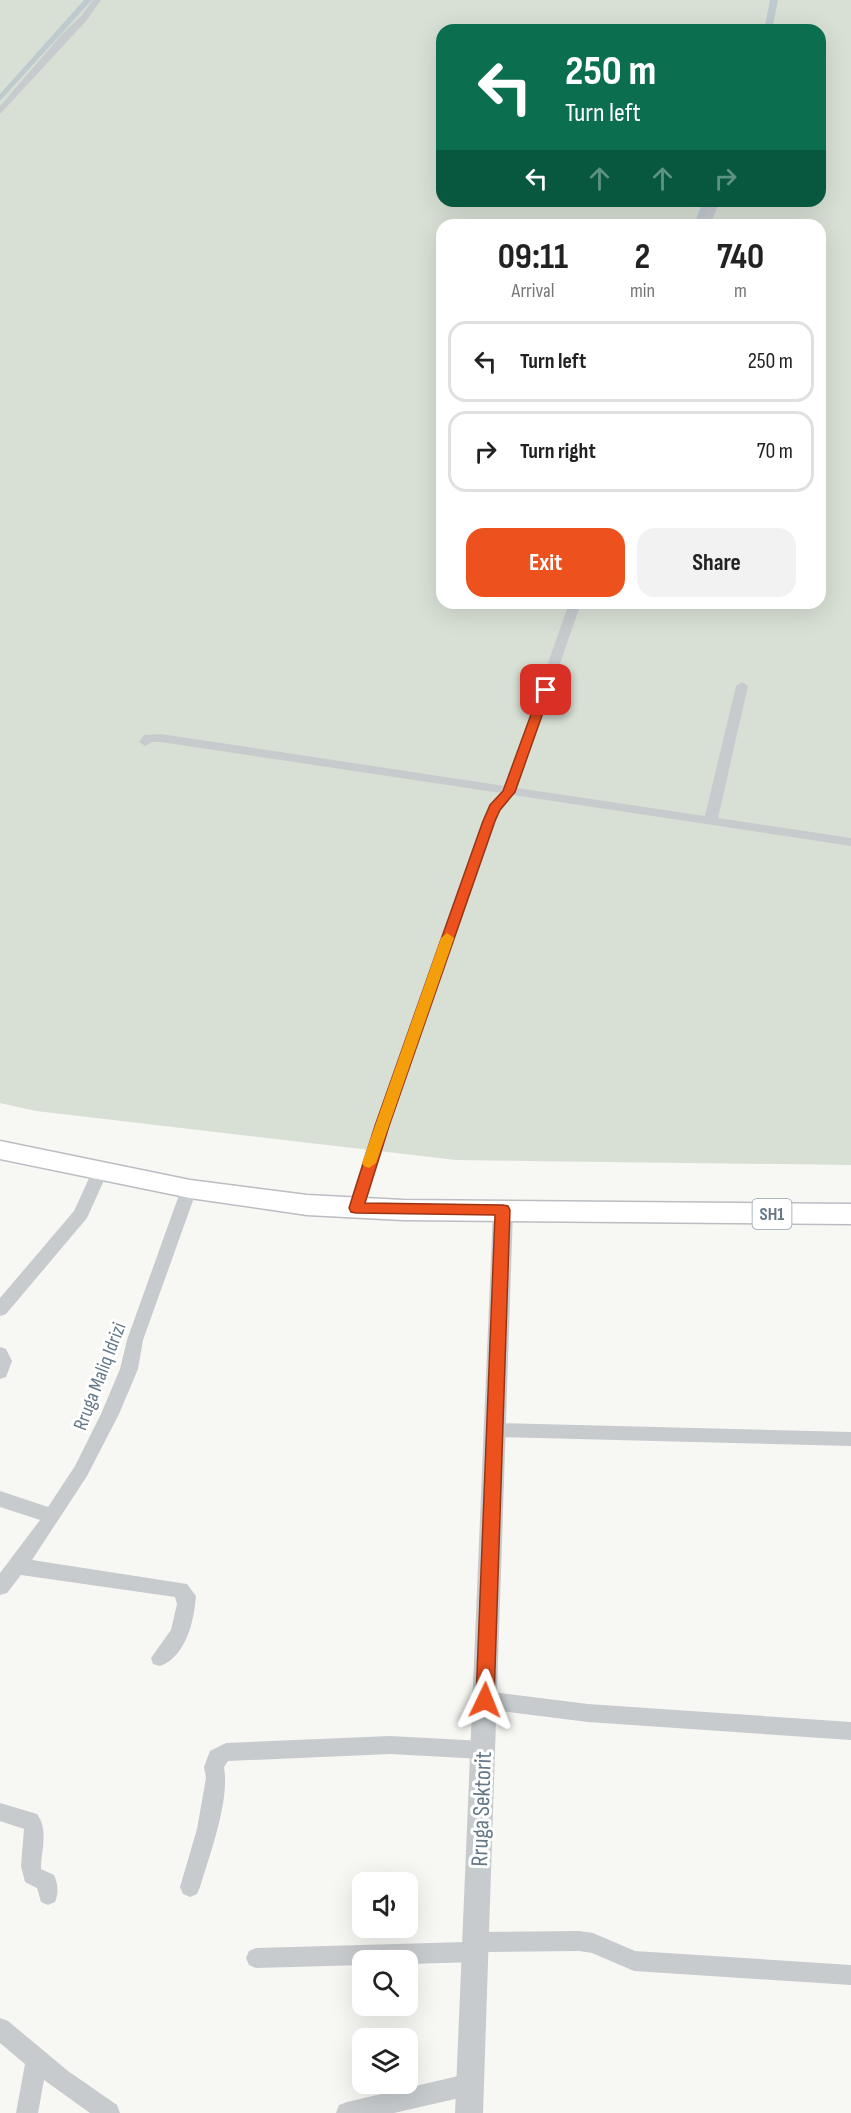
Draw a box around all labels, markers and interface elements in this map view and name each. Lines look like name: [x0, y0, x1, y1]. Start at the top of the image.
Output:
text: 250 m: [565, 46, 656, 97]
icon: left: [466, 48, 544, 126]
text: Turn left: [565, 97, 641, 129]
icon: left: [520, 162, 553, 195]
icon: ahead: [583, 162, 616, 195]
icon: ahead: [646, 162, 679, 195]
icon: right: [709, 162, 742, 195]
text: 09:11: [498, 236, 568, 279]
text: 2: [635, 236, 650, 279]
text: 740: [717, 236, 764, 279]
text: Arrival: [511, 279, 554, 303]
text: min: [630, 279, 655, 303]
text: m: [734, 279, 747, 303]
icon: left: [469, 345, 502, 378]
text: Turn left: [520, 348, 586, 375]
text: 250 m: [748, 348, 793, 375]
icon: right: [469, 435, 502, 468]
text: Turn right: [520, 438, 596, 465]
text: 70 m: [757, 438, 793, 465]
button: Exit: [466, 528, 625, 597]
button: Share: [637, 528, 796, 597]
pin: [520, 664, 571, 715]
icon: arrive: [529, 673, 562, 706]
road number: SH1: [752, 1199, 792, 1229]
street label: Rruga Maliq Idrizi: [68, 1319, 131, 1434]
position arrow: [453, 1668, 517, 1732]
street label: Rruga Sektorit: [465, 1751, 498, 1867]
map controls: [352, 1872, 418, 2094]
button: sound: [352, 1872, 418, 1938]
button: search: [352, 1950, 418, 2016]
button: layers: [352, 2028, 418, 2094]

